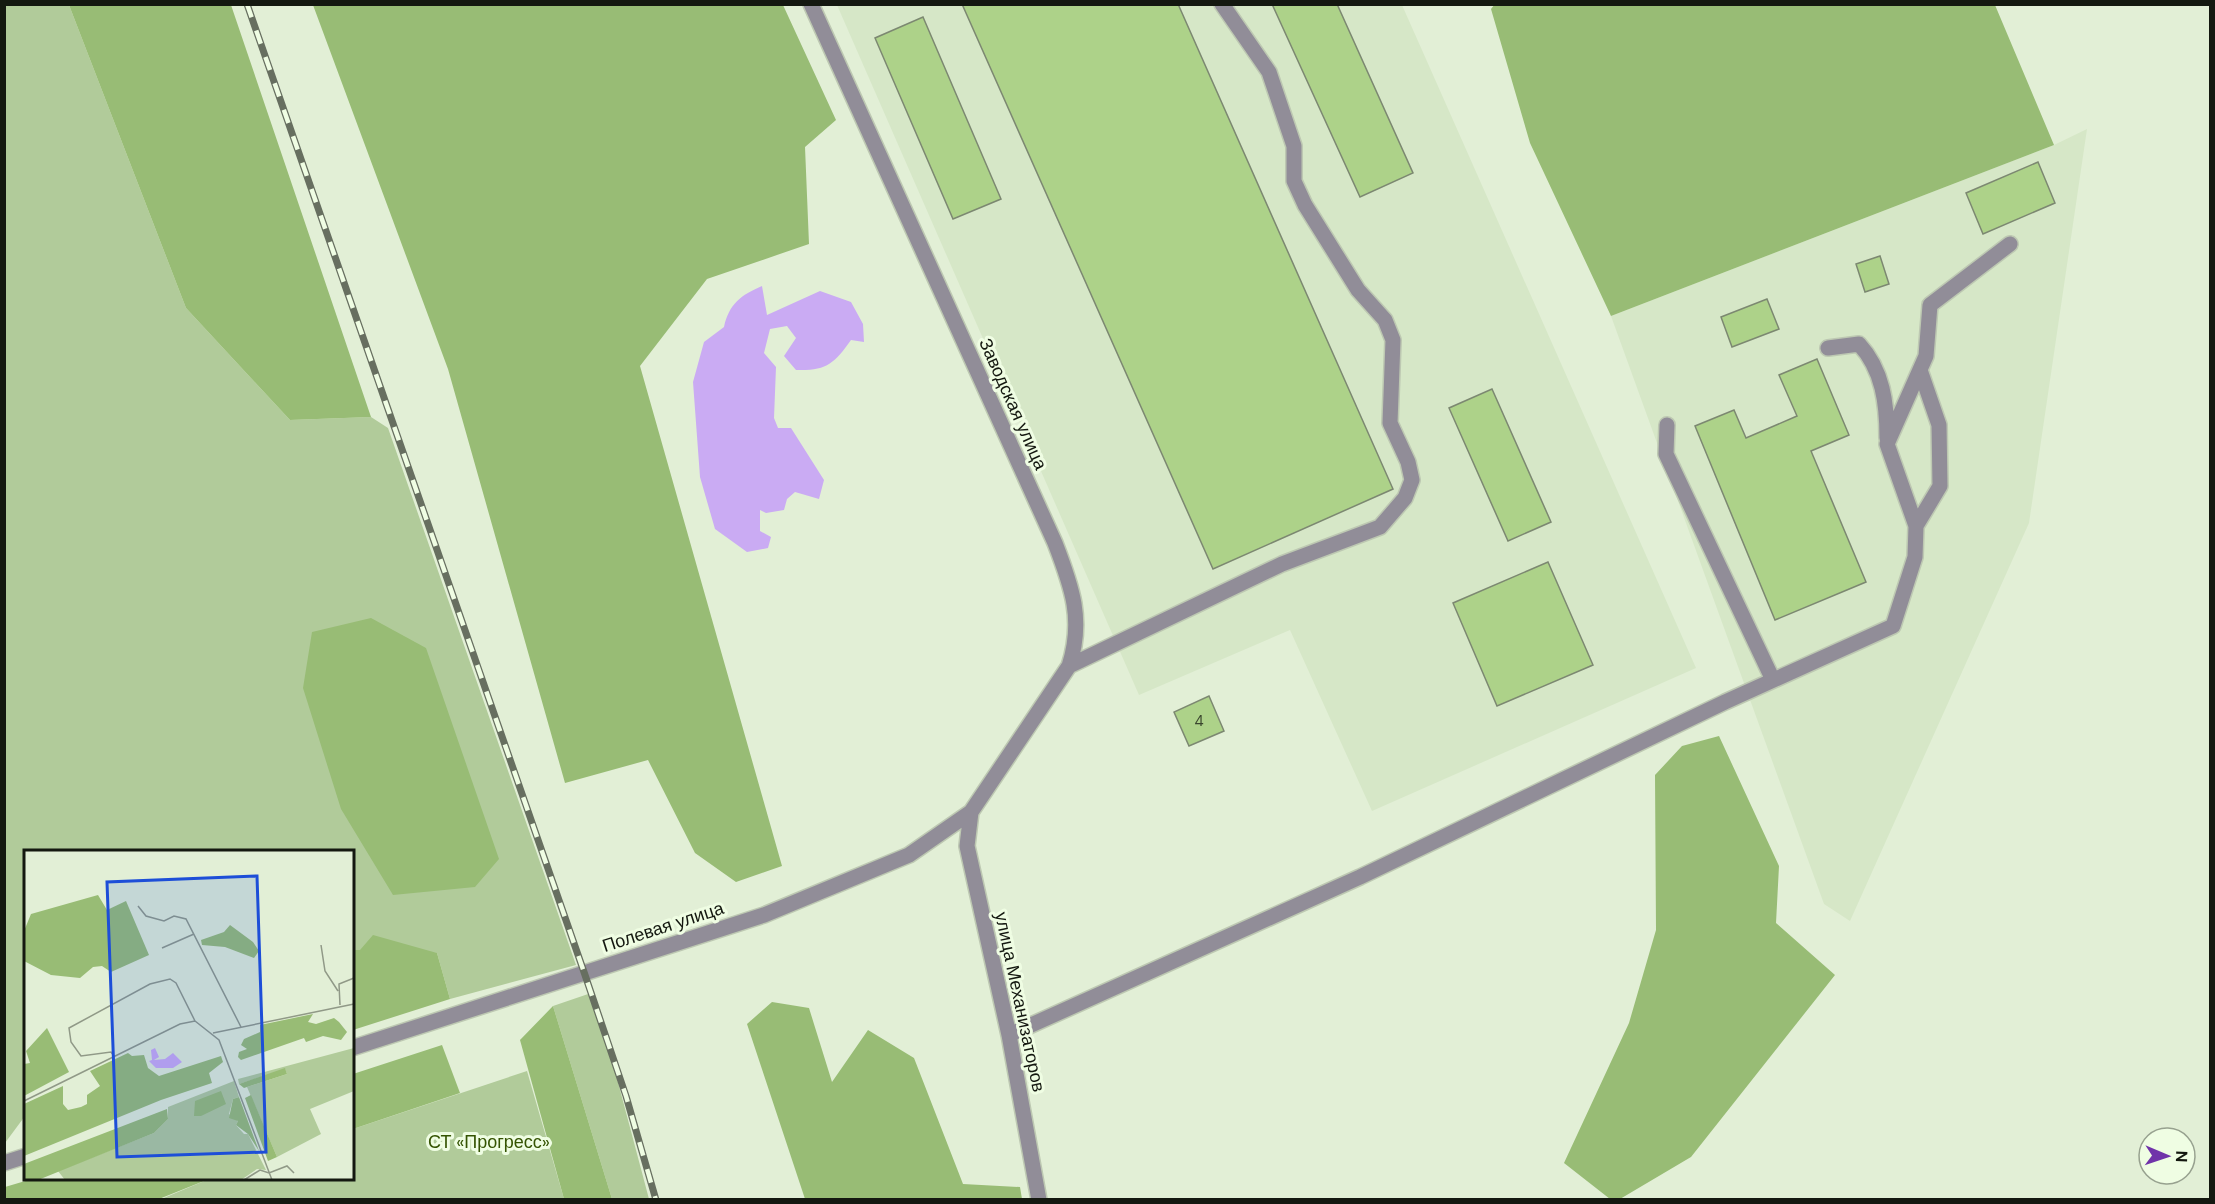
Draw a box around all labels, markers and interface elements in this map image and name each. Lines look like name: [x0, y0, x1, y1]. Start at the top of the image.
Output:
street label: Заводская улица: [973, 334, 1053, 474]
house number: 4: [1194, 711, 1204, 731]
inset map: [24, 850, 354, 1180]
street label: Полевая улица: [599, 896, 728, 958]
street label: улица Механизаторов: [989, 910, 1051, 1094]
north arrow: [2137, 1126, 2197, 1186]
park label: СТ «Прогресс»: [428, 1130, 550, 1154]
text: N: [2171, 1150, 2192, 1163]

